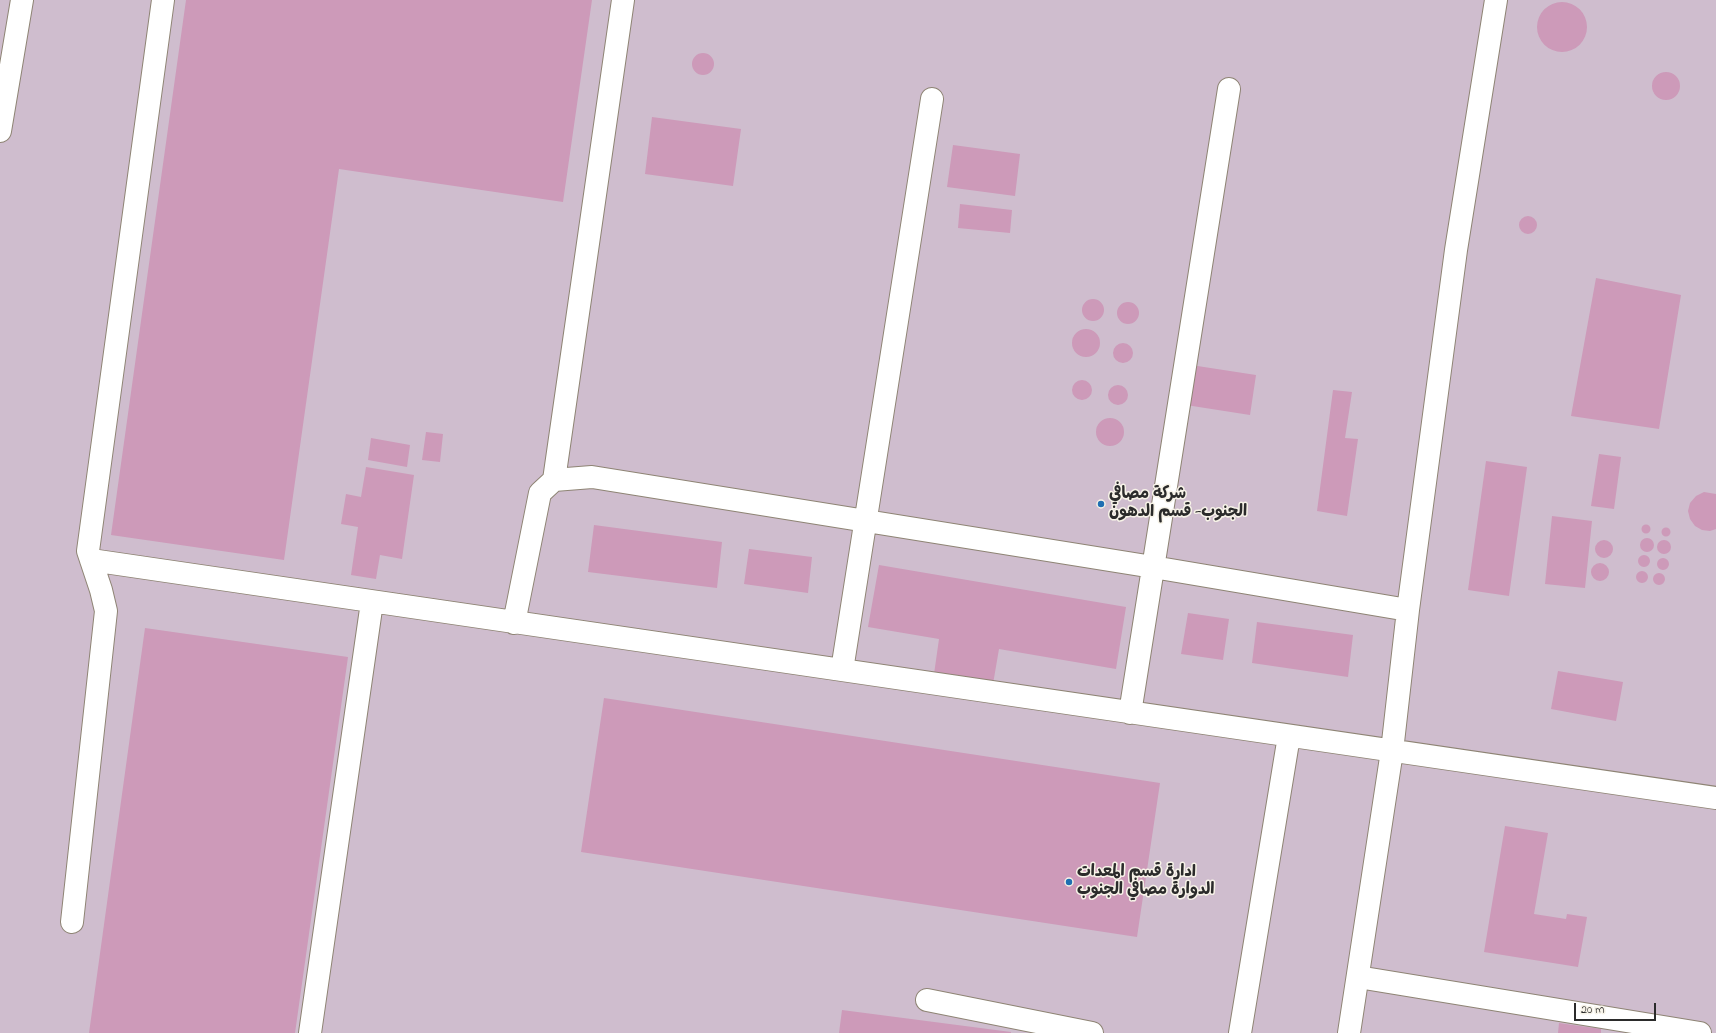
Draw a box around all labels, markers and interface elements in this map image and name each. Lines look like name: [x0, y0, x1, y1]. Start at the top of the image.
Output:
place label: شركة مصافي الجنوب- قسم الدهون: [1109, 485, 1247, 523]
marker: شركة مصافي الجنوب- قسم الدهون: [1096, 499, 1106, 509]
place label: ادارة قسم المعدات الدوارة مصافي الجنوب: [1077, 863, 1214, 901]
marker: ادارة قسم المعدات الدوارة مصافي الجنوب: [1064, 877, 1074, 887]
scale bar: [1576, 995, 1658, 1021]
text: 20 m: [1581, 1001, 1604, 1019]

